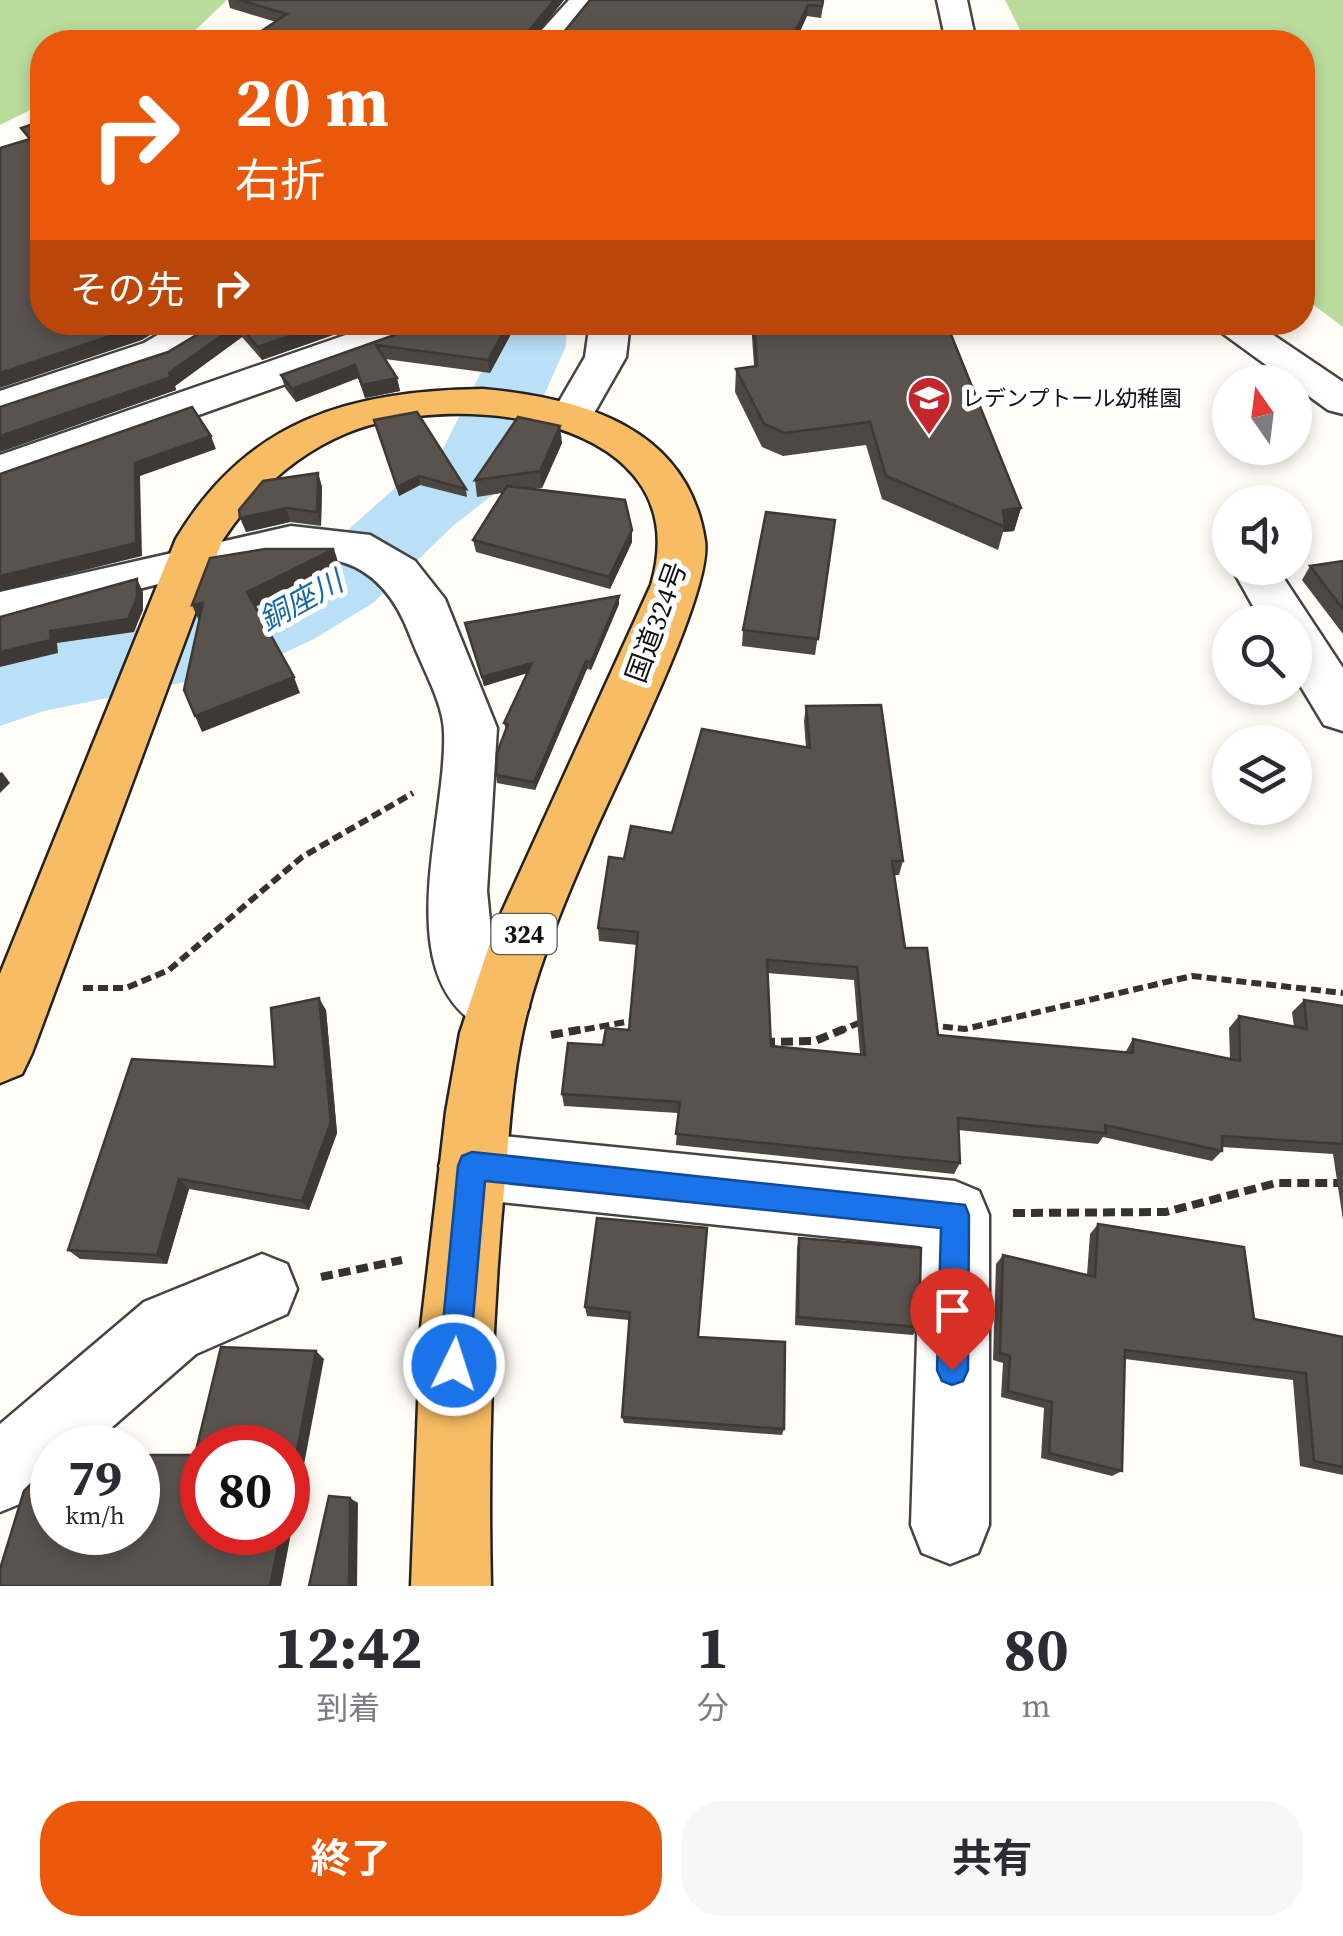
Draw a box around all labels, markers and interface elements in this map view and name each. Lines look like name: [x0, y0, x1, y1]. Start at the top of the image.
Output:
text: 20 m: [235, 53, 389, 149]
icon: right: [70, 70, 200, 200]
text: 右折: [235, 149, 325, 211]
icon: right: [204, 260, 259, 315]
text: その先: [70, 264, 184, 316]
north arrow: [1212, 365, 1312, 465]
map controls: [1212, 365, 1312, 825]
school or university icon: レデンプトール幼稚園: [906, 375, 952, 436]
place label: レデンプトール幼稚園: [962, 383, 1181, 413]
button: sound: [1212, 485, 1312, 585]
street label: 国道324号: [617, 556, 695, 688]
water label: 銅座川: [251, 559, 353, 640]
button: search: [1212, 605, 1312, 705]
button: layers: [1212, 725, 1312, 825]
road number: 324: [492, 914, 556, 954]
pin: [910, 1268, 995, 1371]
icon: arrive: [925, 1283, 980, 1338]
position arrow: [402, 1313, 506, 1417]
speed limit sign: 80: [180, 1425, 310, 1555]
text: 79: [68, 1443, 122, 1512]
text: km/h: [65, 1498, 125, 1532]
text: 12:42: [274, 1606, 422, 1688]
text: 1: [697, 1606, 729, 1688]
text: 80: [1004, 1608, 1069, 1690]
text: m: [1022, 1684, 1051, 1728]
text: 到着: [316, 1686, 380, 1730]
text: 分: [697, 1686, 729, 1730]
button: 終了: [40, 1801, 662, 1916]
button: 共有: [682, 1801, 1303, 1916]

